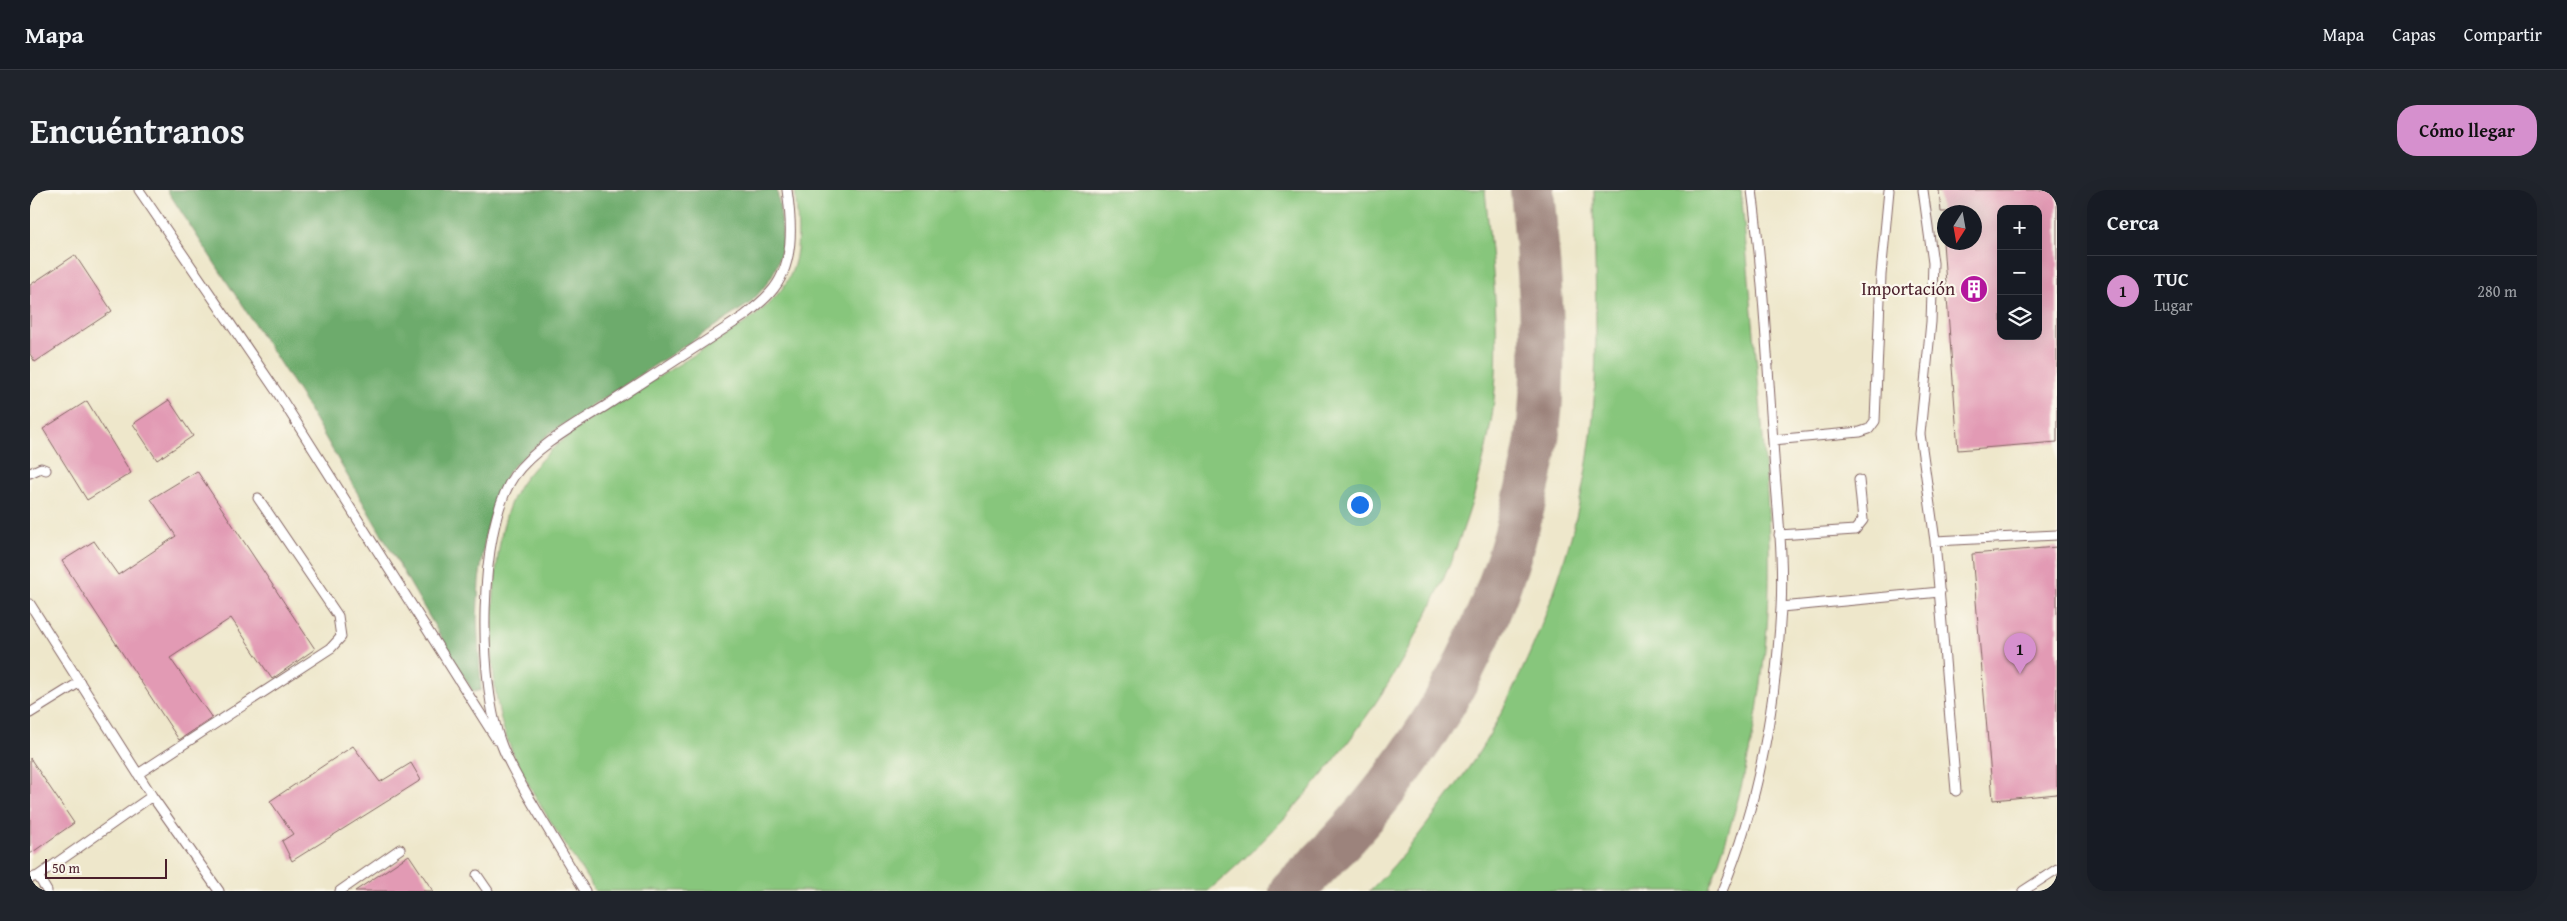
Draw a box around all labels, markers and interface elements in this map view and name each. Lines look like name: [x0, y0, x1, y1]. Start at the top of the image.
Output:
text: Mapa: [25, 17, 84, 52]
text: Mapa: [2323, 21, 2364, 48]
text: Capas: [2392, 21, 2436, 48]
text: Compartir: [2464, 21, 2542, 48]
text: Encuéntranos: [30, 105, 245, 156]
button: Cómo llegar: [2397, 105, 2537, 156]
north arrow: [1937, 205, 1982, 250]
map controls: [1997, 205, 2042, 340]
button: +: [1997, 205, 2042, 250]
text: Cerca: [2107, 207, 2159, 238]
button: −: [1997, 250, 2042, 295]
text: TUC: [2154, 265, 2189, 293]
building icon: Importación: [1959, 274, 1989, 304]
place label: Importación: [1861, 275, 1955, 302]
text: 1: [2119, 279, 2127, 303]
text: 280 m: [2477, 279, 2517, 303]
text: Lugar: [2154, 293, 2193, 317]
button: layers: [1997, 295, 2042, 340]
your location: [1347, 492, 1373, 518]
pin: 1: [2004, 633, 2036, 674]
scale bar: [45, 856, 168, 879]
text: 50 m: [52, 858, 80, 878]

